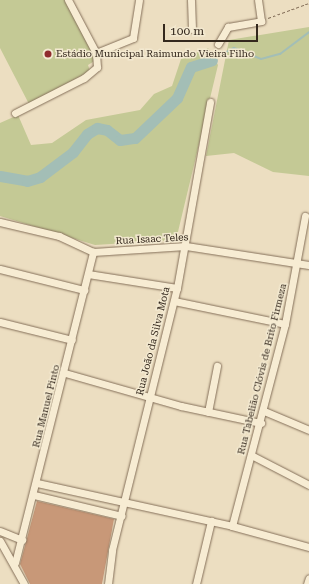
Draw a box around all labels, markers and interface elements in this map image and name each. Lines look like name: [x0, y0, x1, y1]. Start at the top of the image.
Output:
scale bar: [165, 16, 260, 42]
text: 100 m: [170, 24, 204, 38]
place label: Estádio Municipal Raimundo Vieira Filho: [56, 48, 254, 60]
marker: Estádio Municipal Raimundo Vieira Filho: [43, 49, 53, 59]
street label: Rua Isaac Teles: [115, 231, 189, 247]
street label: Rua Tabelião Clóvis de Brito Firmeza: [235, 282, 289, 456]
street label: Rua João da Silva Mota: [134, 285, 172, 397]
street label: Rua Manuel Pinto: [30, 363, 62, 449]

